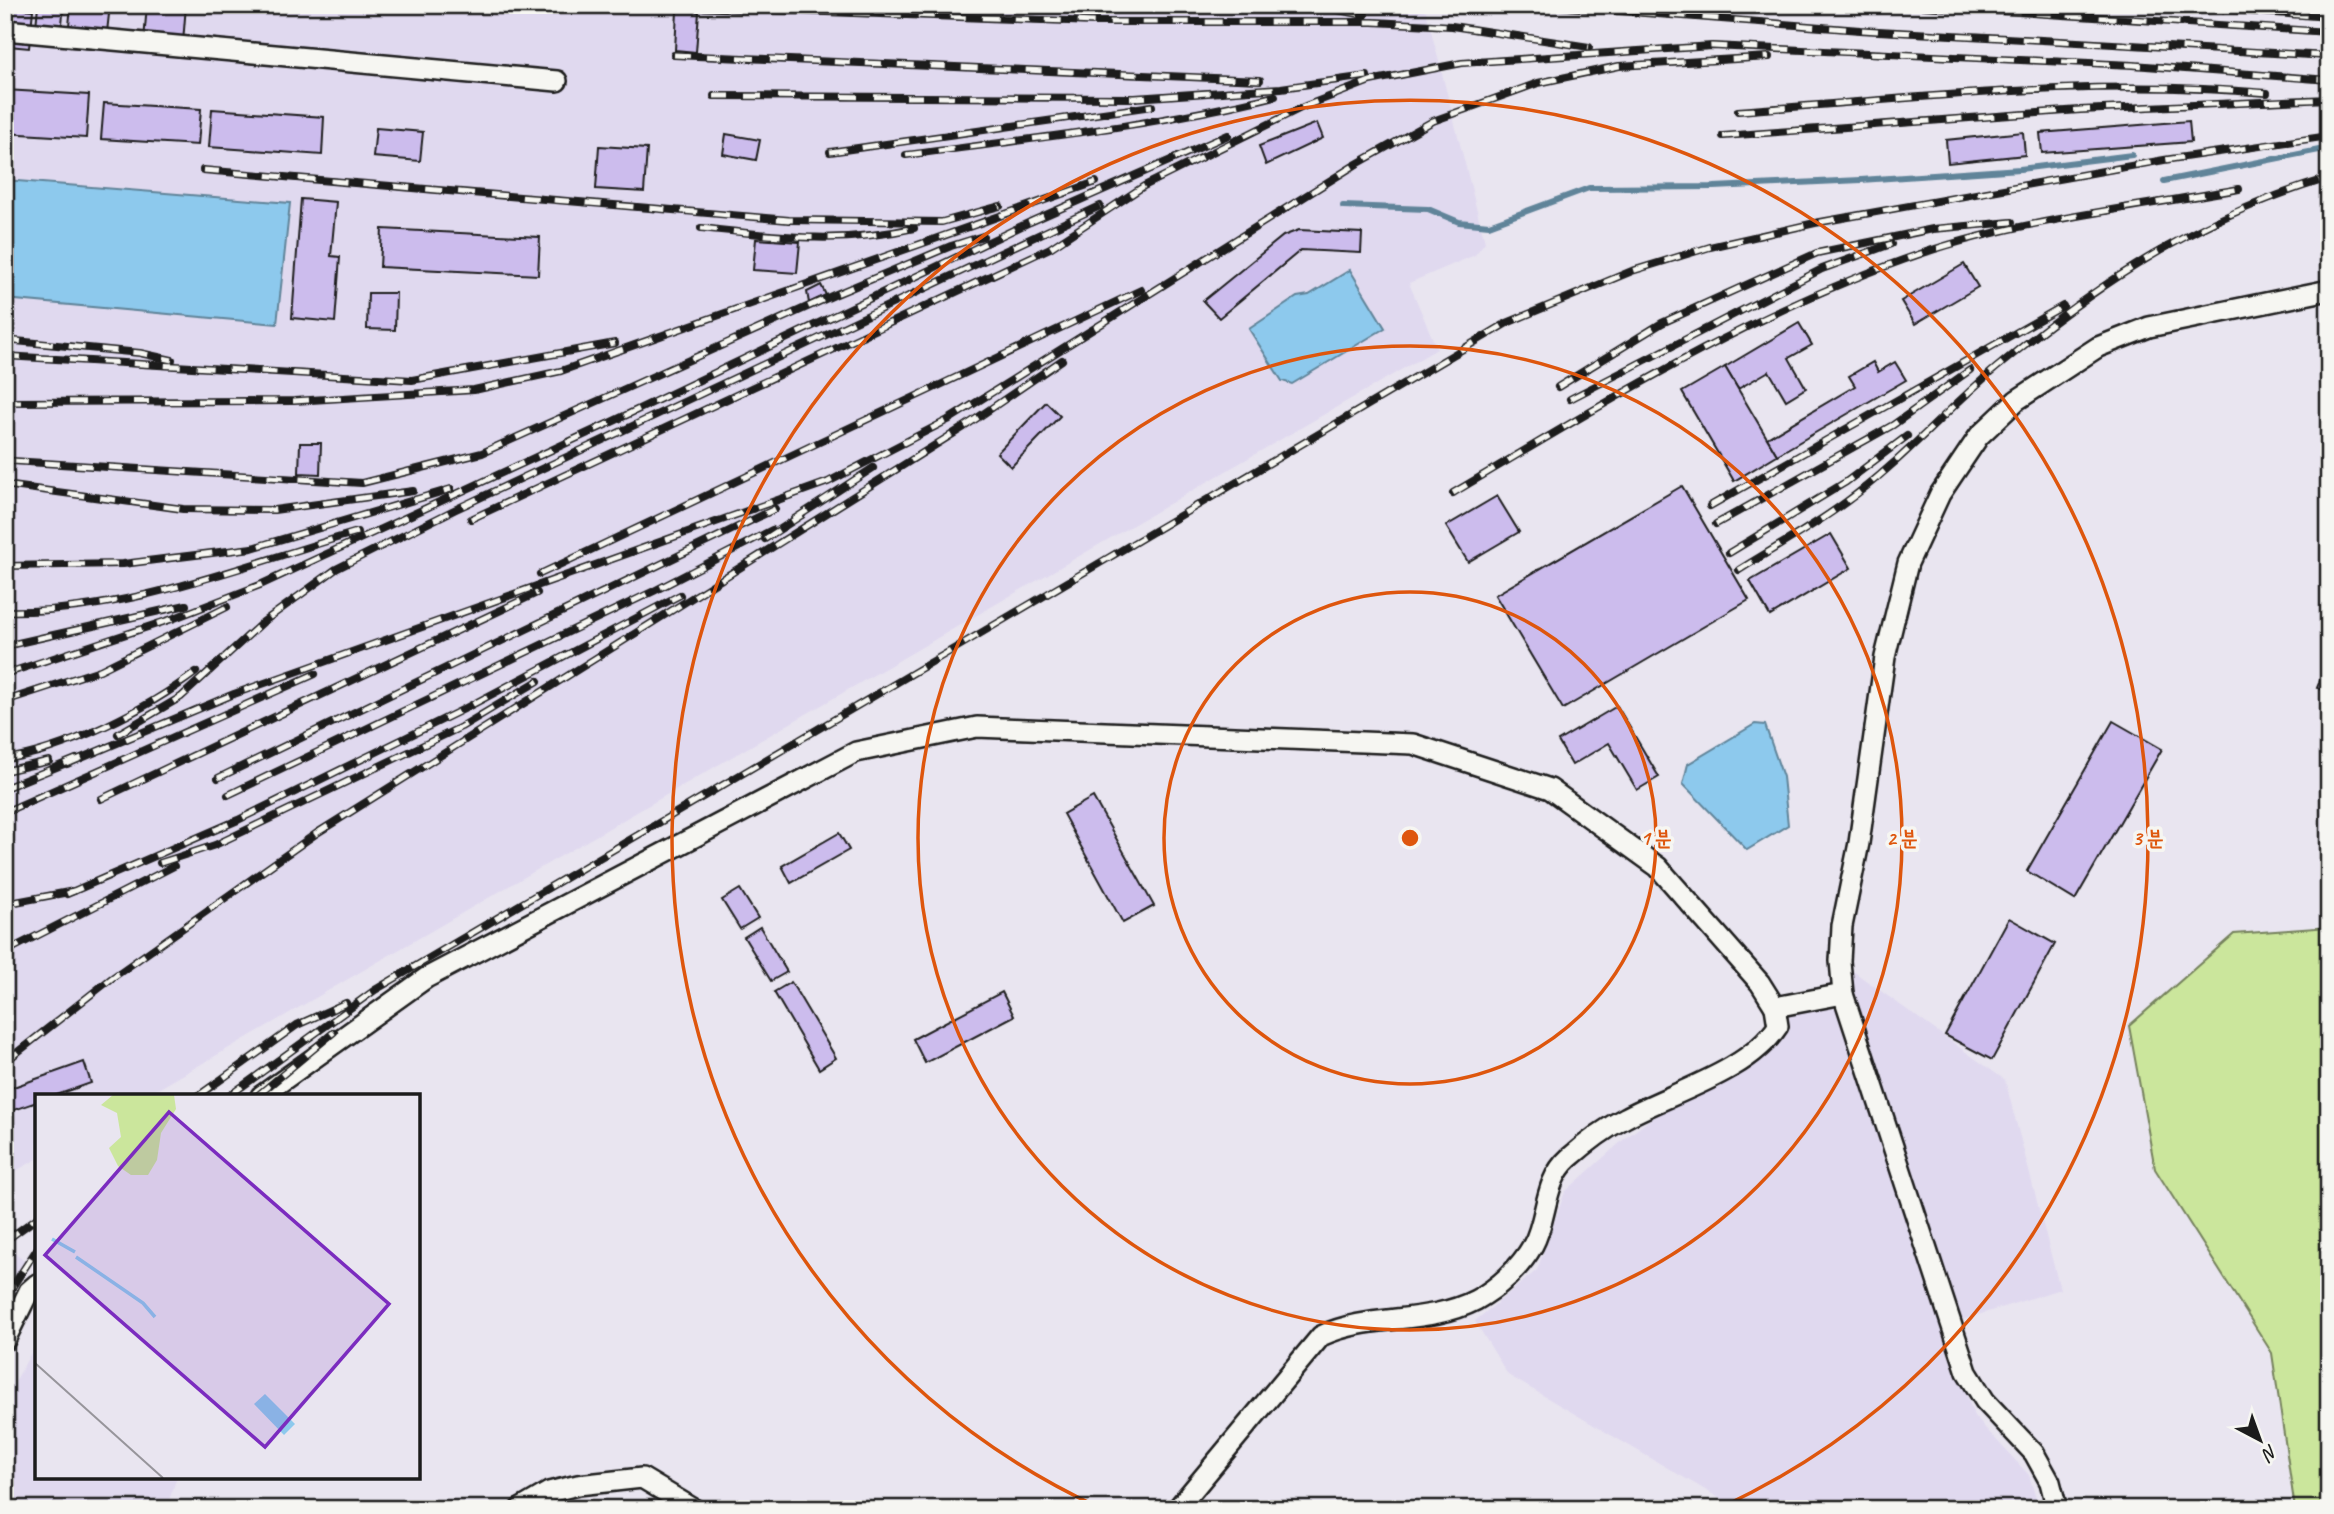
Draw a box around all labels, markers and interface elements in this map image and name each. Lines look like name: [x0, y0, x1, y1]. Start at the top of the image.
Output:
text: 1 분: [1640, 825, 1672, 851]
text: 2 분: [1886, 825, 1918, 851]
text: 3 분: [2132, 825, 2164, 851]
centre of rings: [1398, 826, 1422, 850]
inset map: [35, 1094, 420, 1479]
north arrow: [2226, 1406, 2296, 1476]
text: N: [2256, 1439, 2283, 1467]

